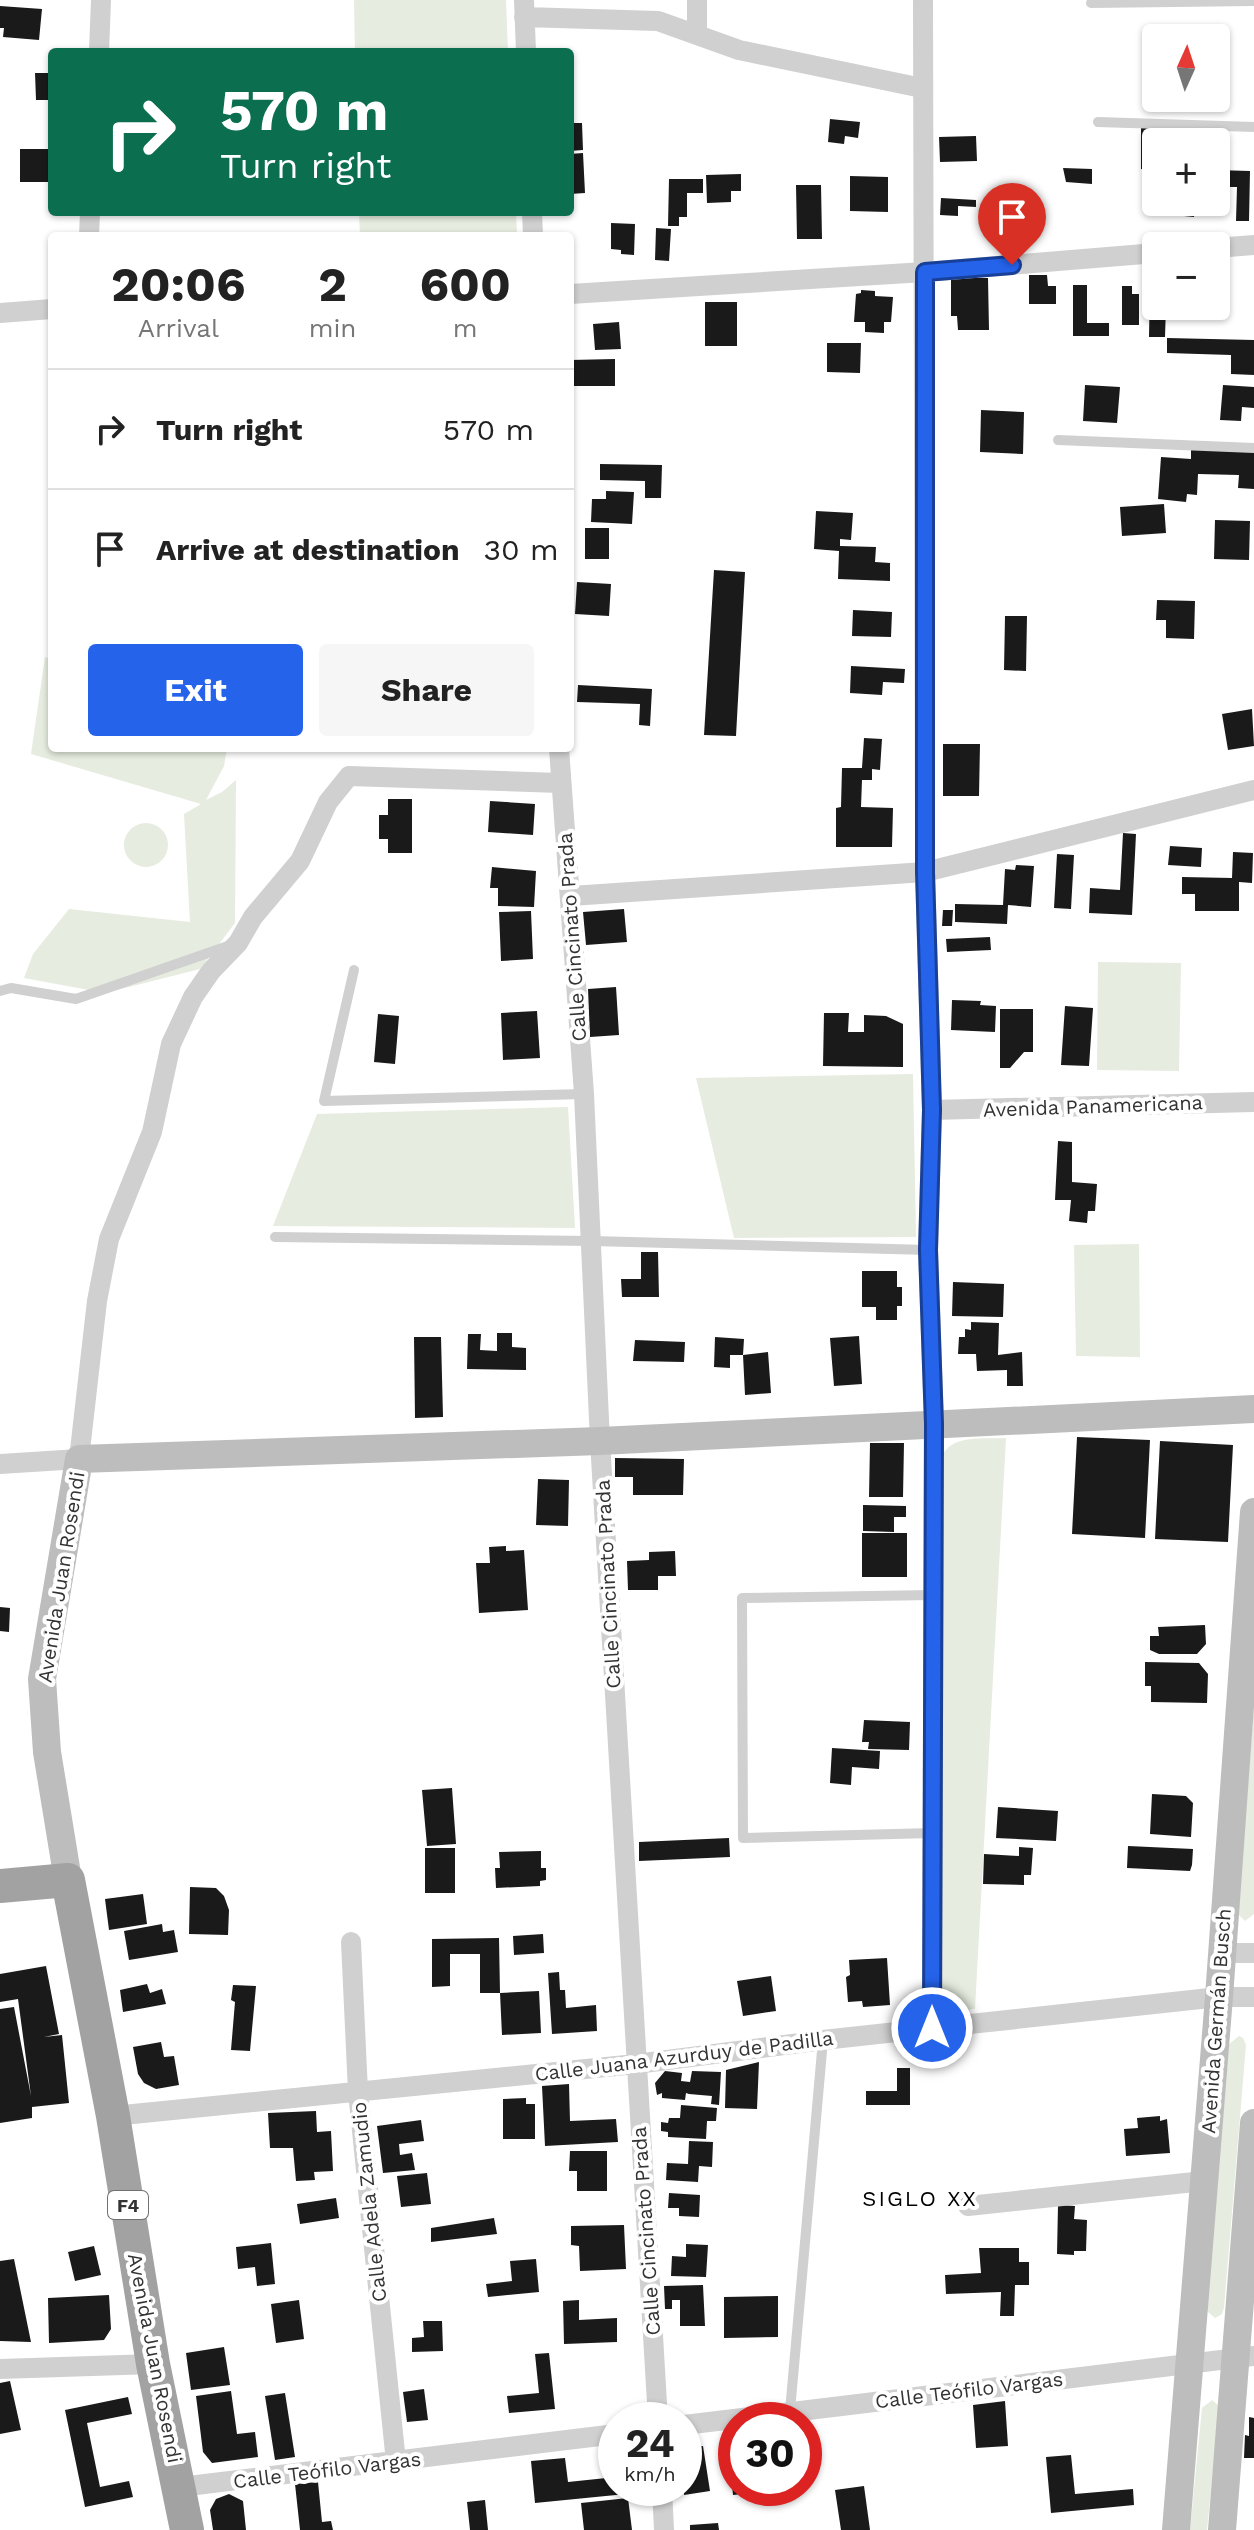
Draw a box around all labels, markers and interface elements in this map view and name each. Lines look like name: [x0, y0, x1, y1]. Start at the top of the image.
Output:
north arrow: [1142, 24, 1230, 112]
map controls: [1142, 24, 1230, 320]
text: 570 m: [220, 78, 388, 144]
icon: right: [88, 80, 192, 184]
button: +: [1142, 128, 1230, 216]
text: Turn right: [220, 145, 391, 187]
pin: [978, 183, 1046, 265]
icon: arrive: [990, 195, 1034, 239]
button: −: [1142, 232, 1230, 320]
text: 20:06: [111, 256, 246, 313]
text: 2: [318, 256, 347, 313]
text: 600: [419, 256, 511, 313]
text: Arrival: [138, 313, 219, 343]
text: min: [309, 313, 356, 343]
text: m: [453, 313, 478, 343]
icon: right: [88, 407, 132, 451]
text: Turn right: [156, 412, 302, 447]
text: 570 m: [443, 412, 534, 447]
icon: arrive: [88, 527, 132, 571]
text: Arrive at destination: [156, 532, 460, 567]
text: 30 m: [484, 532, 559, 567]
button: Exit: [88, 644, 303, 736]
button: Share: [319, 644, 534, 736]
street label: Calle Cincinato Prada: [553, 832, 591, 1042]
street label: Avenida Panamericana: [983, 1090, 1203, 1122]
street label: Avenida Juan Rosendi: [32, 1470, 90, 1684]
street label: Calle Cincinato Prada: [591, 1479, 625, 1689]
street label: Avenida Germán Busch: [1196, 1908, 1236, 2134]
position arrow: [890, 1986, 974, 2070]
street label: Calle Juana Azurduy de Padilla: [533, 2026, 835, 2086]
street label: Calle Adela Zamudio: [347, 2101, 391, 2303]
street label: Calle Cincinato Prada: [627, 2126, 665, 2336]
district label: SIGLO XX: [862, 2186, 978, 2211]
road number: F4: [108, 2191, 148, 2219]
street label: Avenida Juan Rosendi: [123, 2251, 187, 2465]
street label: Calle Teófilo Vargas: [874, 2367, 1064, 2413]
speed limit sign: 30: [718, 2402, 822, 2506]
text: 24: [625, 2420, 675, 2467]
street label: Calle Teófilo Vargas: [232, 2447, 422, 2493]
text: km/h: [624, 2462, 676, 2486]

